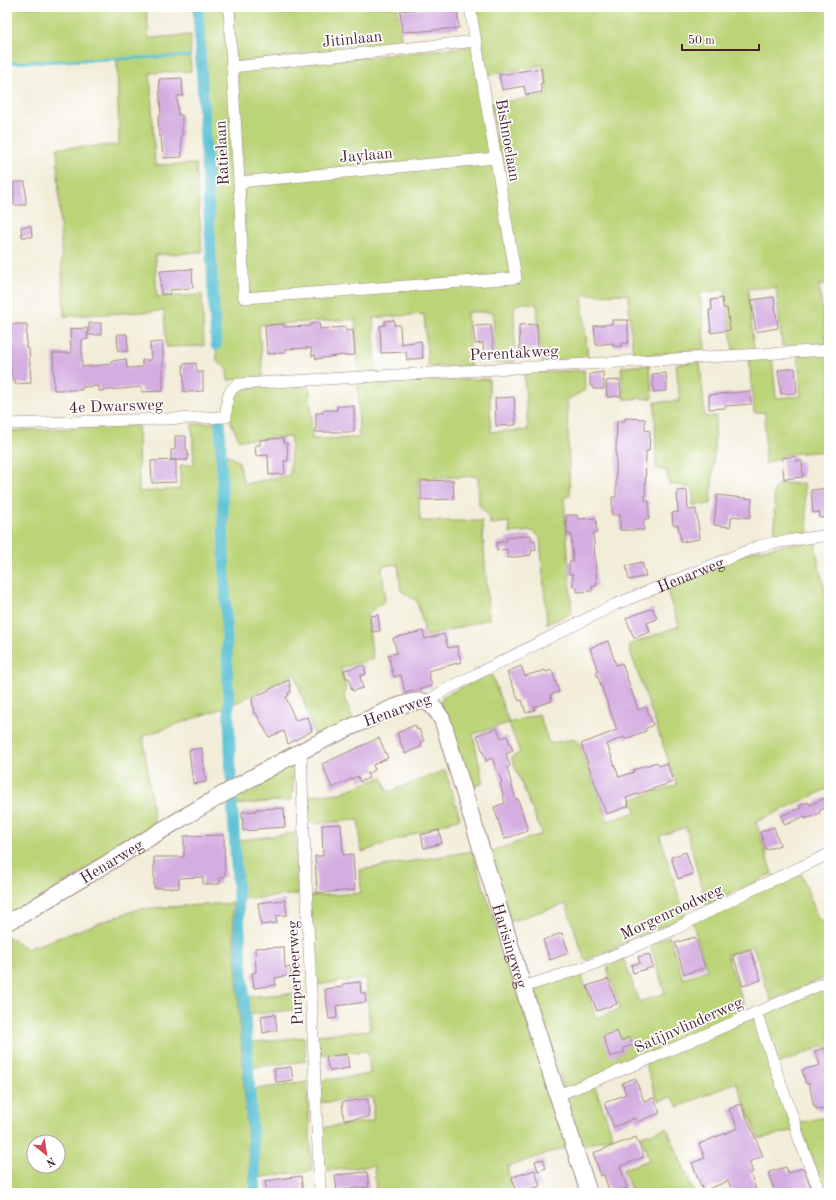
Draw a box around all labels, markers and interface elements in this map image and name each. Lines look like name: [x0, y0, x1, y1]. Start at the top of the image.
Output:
scale bar: [682, 26, 759, 52]
street label: Jitinlaan: [321, 29, 383, 51]
text: 50 m: [688, 34, 715, 47]
street label: Bishnoelaan: [492, 98, 522, 183]
street label: Ratielaan: [213, 119, 233, 186]
street label: Jaylaan: [339, 146, 394, 166]
street label: Perentakweg: [469, 344, 560, 364]
street label: 4e Dwarsweg: [69, 397, 164, 417]
street label: Henarweg: [655, 555, 727, 597]
street label: Henarweg: [362, 691, 434, 730]
street label: Henarweg: [78, 837, 147, 888]
street label: Morgenroodweg: [618, 882, 726, 944]
street label: Harisingweg: [488, 902, 529, 991]
street label: Purperbeerweg: [285, 920, 307, 1026]
street label: Satijnvlinderweg: [632, 995, 746, 1057]
north arrow: [26, 1134, 66, 1174]
text: N: [43, 1154, 57, 1169]

